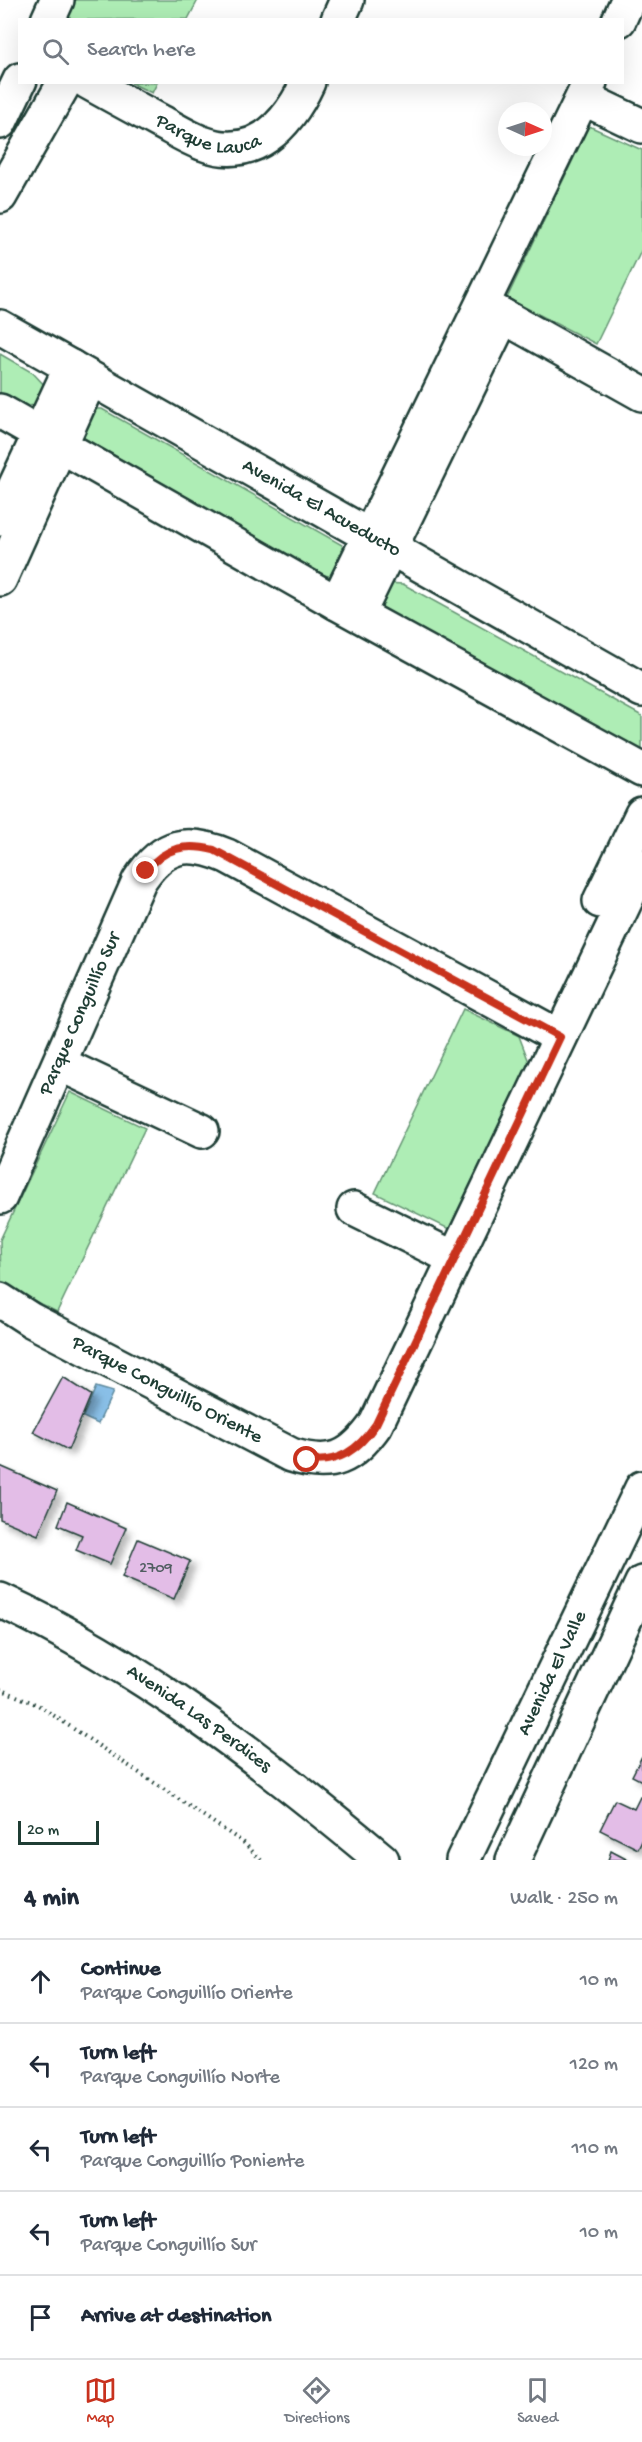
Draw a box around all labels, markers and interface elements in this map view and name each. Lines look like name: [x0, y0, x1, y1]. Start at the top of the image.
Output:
search box: [18, 18, 624, 84]
icon: search: [39, 35, 72, 68]
text: Search here: [87, 38, 195, 64]
north arrow: [498, 102, 552, 156]
street label: Parque Lauca: [150, 109, 266, 160]
street label: Avenida El Acueducto: [238, 455, 405, 563]
route end: [132, 857, 158, 883]
street label: Parque Conguillío Sur: [34, 927, 127, 1100]
street label: Parque Conguillío Oriente: [67, 1331, 267, 1450]
route start: [293, 1446, 319, 1472]
house number: 2709: [139, 1560, 173, 1579]
street label: Avenida El Valle: [513, 1607, 593, 1739]
street label: Avenida Las Perdices: [122, 1660, 276, 1778]
scale bar: [18, 1818, 99, 1846]
text: 20 m: [27, 1822, 59, 1841]
text: 4 min: [24, 1884, 79, 1915]
text: Walk · 250 m: [510, 1888, 618, 1911]
text: Continue: [81, 1957, 161, 1983]
icon: ahead: [24, 1965, 57, 1998]
text: 10 m: [580, 1970, 618, 1993]
text: Parque Conguillío Oriente: [81, 1983, 292, 2006]
text: Turn left: [81, 2041, 155, 2067]
icon: left: [24, 2049, 57, 2082]
text: 120 m: [570, 2054, 618, 2077]
text: Parque Conguillío Norte: [81, 2067, 280, 2090]
text: Turn left: [81, 2125, 155, 2151]
icon: left: [24, 2133, 57, 2166]
text: 110 m: [572, 2138, 618, 2161]
text: Parque Conguillío Poniente: [81, 2151, 304, 2174]
text: Turn left: [81, 2209, 155, 2235]
icon: left: [24, 2217, 57, 2250]
text: 10 m: [580, 2222, 618, 2245]
text: Parque Conguillío Sur: [81, 2235, 256, 2258]
icon: arrive: [24, 2301, 57, 2334]
text: Arrive at destination: [81, 2304, 271, 2330]
tab: Map: [84, 2374, 117, 2429]
tab: Directions: [284, 2374, 350, 2429]
tab: Saved: [517, 2374, 558, 2429]

